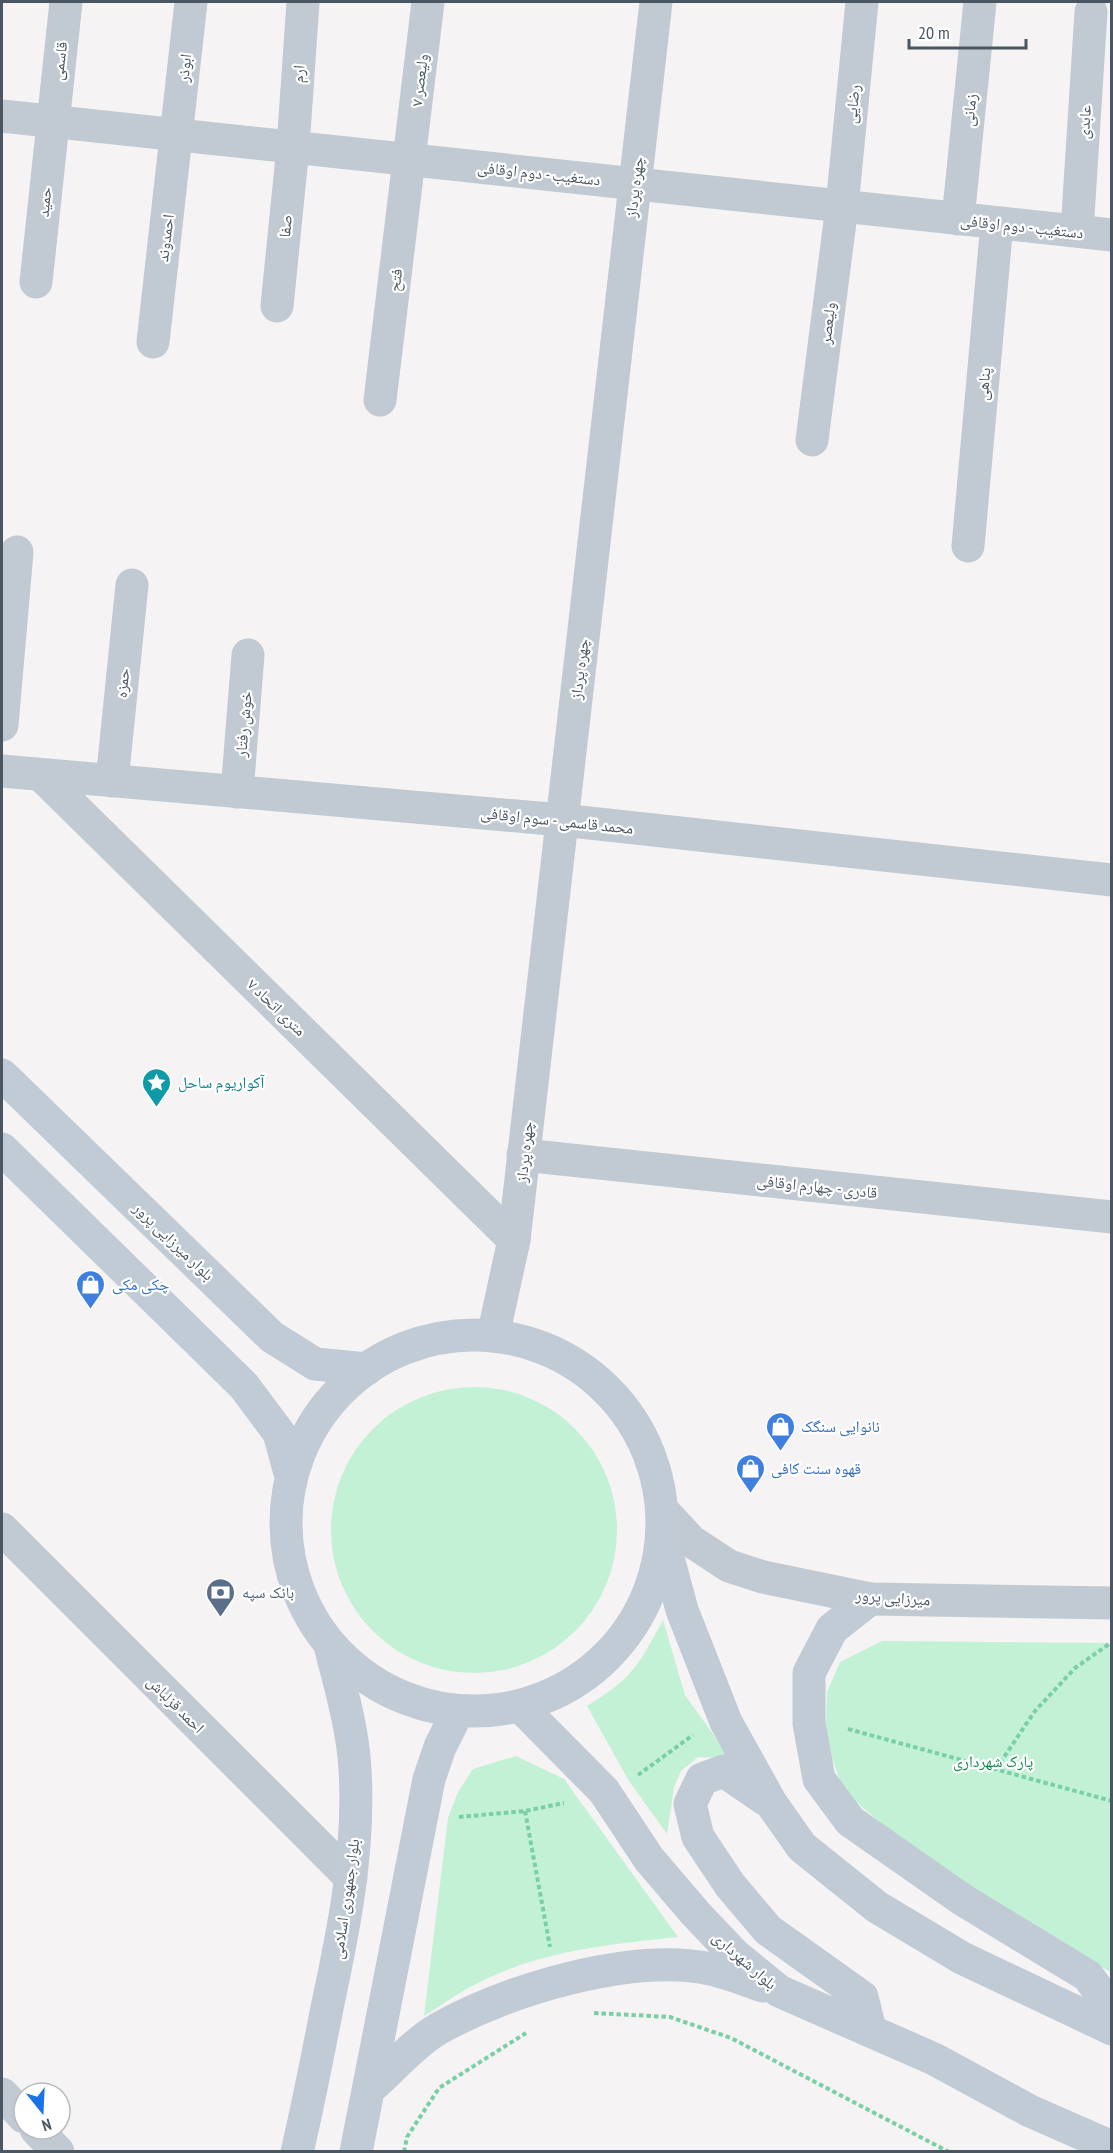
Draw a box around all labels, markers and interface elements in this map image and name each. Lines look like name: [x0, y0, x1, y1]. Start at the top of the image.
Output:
scale bar: [909, 12, 1026, 50]
text: 20 m: [918, 21, 950, 44]
street label: قاسمی: [47, 40, 72, 82]
street label: ابوذر: [172, 53, 195, 84]
street label: ولیعصر ۷: [406, 53, 432, 107]
street label: ارم: [287, 64, 310, 84]
street label: رضایی: [840, 83, 865, 125]
street label: زمانی: [957, 93, 982, 128]
street label: عابدی: [1073, 104, 1096, 140]
street label: چهره پرداز: [620, 155, 648, 220]
street label: دستغیب - دوم اوقافی: [476, 157, 602, 190]
street label: حمید: [32, 186, 56, 218]
street label: دستغیب - دوم اوقافی: [959, 210, 1085, 243]
street label: احمدوند: [152, 213, 178, 263]
street label: صفا: [274, 214, 296, 238]
street label: فتح: [384, 267, 407, 293]
street label: ولیعصر: [814, 301, 839, 346]
street label: پناهی: [972, 366, 995, 402]
street label: چهره پرداز: [565, 637, 593, 702]
street label: حمزه: [110, 667, 134, 699]
street label: خوش رفتار: [230, 690, 257, 759]
street label: محمد قاسمی - سوم اوقافی: [479, 802, 634, 839]
street label: ۷ متری اتحاد: [243, 974, 311, 1041]
place icon: آکواریوم ساحل: [141, 1066, 173, 1108]
place label: آکواریوم ساحل: [178, 1072, 265, 1093]
street label: چهره پرداز: [511, 1121, 537, 1184]
street label: قادری - چهارم اوقافی: [756, 1170, 878, 1203]
street label: بلوار میرزایی پرور: [128, 1197, 218, 1285]
shop icon: چکی مکی: [75, 1268, 107, 1310]
place label: چکی مکی: [112, 1274, 170, 1295]
shop icon: نانوایی سنگک: [764, 1410, 796, 1452]
place label: نانوایی سنگک: [801, 1416, 880, 1437]
shop icon: قهوه سنت کافی: [734, 1452, 766, 1494]
place label: قهوه سنت کافی: [771, 1458, 861, 1479]
bank icon: بانک سپه: [205, 1576, 237, 1618]
place label: بانک سپه: [242, 1582, 294, 1602]
street label: میرزایی پرور: [854, 1584, 931, 1611]
street label: احمد قزلباش: [142, 1671, 209, 1738]
park label: پارک شهرداری: [953, 1751, 1033, 1772]
street label: بلوار جمهوری اسلامی: [327, 1837, 364, 1961]
street label: بلوار شهرداری: [708, 1927, 781, 1994]
north arrow: [12, 2081, 72, 2141]
text: N: [39, 2114, 54, 2136]

